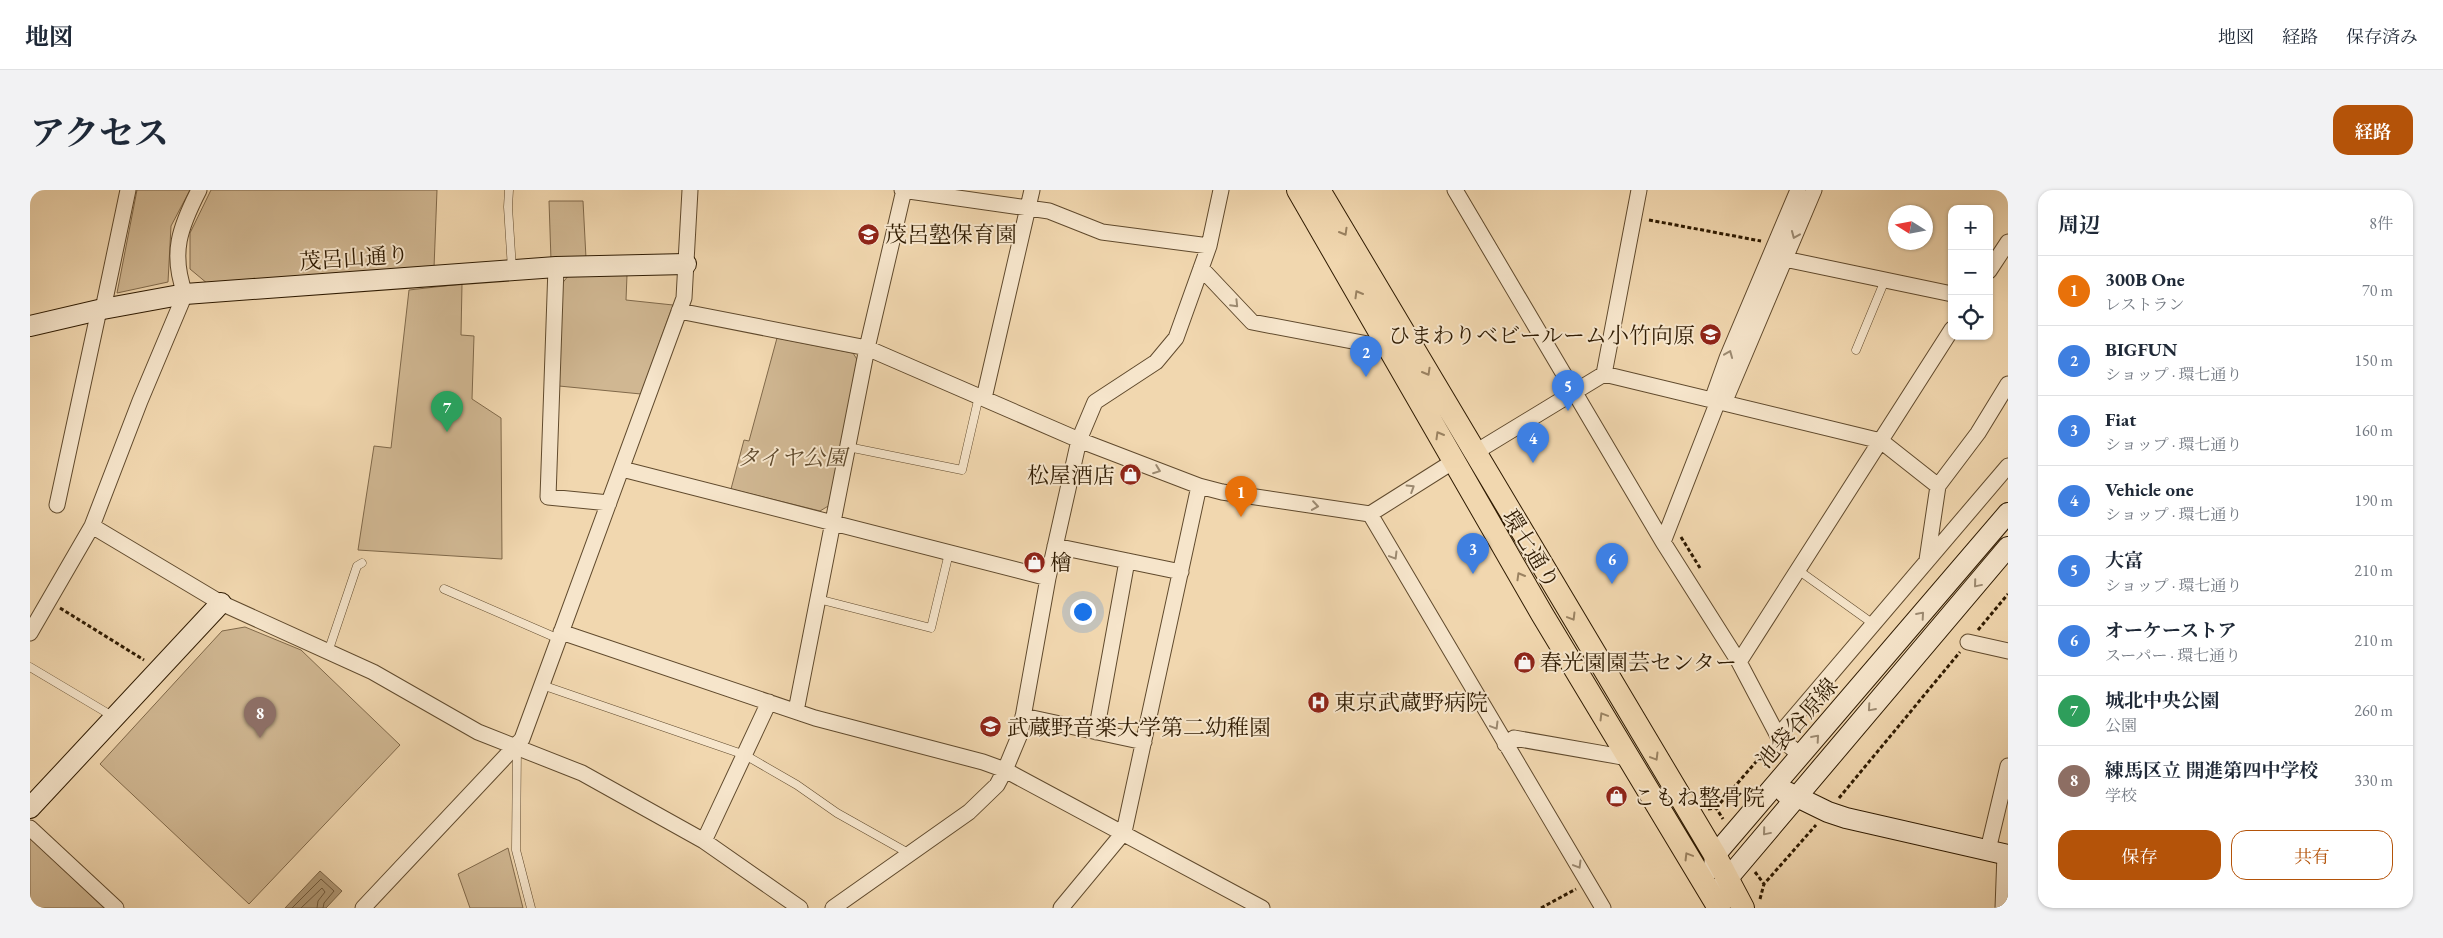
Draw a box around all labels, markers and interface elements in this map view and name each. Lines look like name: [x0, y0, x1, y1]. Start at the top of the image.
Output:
text: 地図: [25, 21, 73, 52]
text: 地図: [2218, 25, 2254, 48]
text: 経路: [2282, 25, 2318, 48]
text: 保存済み: [2346, 25, 2418, 48]
button: 経路: [2333, 105, 2413, 155]
text: アクセス: [30, 110, 169, 155]
north arrow: [1888, 205, 1933, 250]
map controls: [1948, 205, 1993, 340]
button: +: [1948, 205, 1993, 250]
text: 周辺: [2058, 211, 2100, 238]
text: 8件: [2369, 213, 2393, 234]
place label: 茂呂塾保育園: [885, 220, 1017, 249]
school or university icon: 茂呂塾保育園: [857, 222, 881, 246]
one-way arrow: [1338, 227, 1348, 236]
one-way arrow: [1790, 230, 1801, 239]
street label: 茂呂山通り: [298, 240, 410, 276]
button: −: [1948, 250, 1993, 295]
text: 300B One: [2105, 267, 2185, 292]
text: 1: [2070, 280, 2078, 301]
text: 70 m: [2362, 280, 2393, 301]
one-way arrow: [1354, 291, 1364, 300]
text: レストラン: [2105, 294, 2185, 315]
button: locate: [1948, 295, 1993, 340]
one-way arrow: [1229, 298, 1238, 307]
place label: ひまわりベビールーム小竹向原: [1388, 321, 1695, 350]
school or university icon: ひまわりベビールーム小竹向原: [1699, 323, 1723, 347]
pin: 2: [1350, 336, 1382, 377]
text: BIGFUN: [2105, 337, 2177, 362]
one-way arrow: [1723, 350, 1733, 359]
text: 2: [2070, 350, 2078, 371]
text: 150 m: [2354, 350, 2393, 371]
text: ショップ · 環七通り: [2105, 364, 2242, 385]
one-way arrow: [1420, 367, 1430, 376]
pin: 5: [1552, 370, 1584, 411]
pin: 7: [431, 391, 463, 432]
text: Fiat: [2105, 407, 2136, 432]
text: 3: [2070, 420, 2078, 441]
text: 160 m: [2354, 420, 2393, 441]
pin: 4: [1517, 422, 1549, 463]
one-way arrow: [1435, 432, 1445, 441]
text: ショップ · 環七通り: [2105, 434, 2242, 455]
park label: タイヤ公園: [737, 443, 850, 472]
place label: 松屋酒店: [1027, 461, 1115, 490]
shop icon: 松屋酒店: [1119, 463, 1143, 487]
one-way arrow: [1152, 464, 1161, 474]
pin: 1: [1225, 476, 1257, 517]
text: Vehicle one: [2105, 477, 2194, 502]
one-way arrow: [1405, 485, 1415, 494]
text: 4: [2070, 490, 2078, 511]
text: 190 m: [2354, 490, 2393, 511]
one-way arrow: [1310, 500, 1319, 510]
street label: 環七通り: [1496, 504, 1566, 594]
text: ショップ · 環七通り: [2105, 504, 2242, 525]
pin: 3: [1457, 533, 1489, 574]
pin: 6: [1596, 543, 1628, 584]
place label: 檜: [1050, 548, 1072, 577]
text: 大富: [2105, 548, 2143, 573]
shop icon: 檜: [1022, 550, 1046, 574]
one-way arrow: [1388, 550, 1398, 559]
text: 5: [2070, 560, 2078, 581]
text: 210 m: [2354, 560, 2393, 581]
one-way arrow: [1517, 572, 1527, 581]
text: ショップ · 環七通り: [2105, 575, 2242, 596]
one-way arrow: [1974, 578, 1982, 587]
your location: [1070, 599, 1096, 625]
one-way arrow: [1916, 611, 1925, 620]
one-way arrow: [1566, 612, 1576, 621]
text: オーケーストア: [2105, 618, 2236, 643]
text: 6: [2070, 630, 2078, 651]
text: 210 m: [2354, 630, 2393, 651]
text: スーパー · 環七通り: [2105, 645, 2241, 666]
place label: 春光園園芸センター: [1540, 648, 1737, 677]
shop icon: 春光園園芸センター: [1512, 650, 1536, 674]
street label: 池袋谷原線: [1750, 672, 1844, 774]
place label: 東京武蔵野病院: [1334, 688, 1488, 717]
text: 城北中央公園: [2105, 688, 2219, 713]
hospital icon: 東京武蔵野病院: [1306, 690, 1330, 714]
pin: 8: [244, 697, 276, 738]
text: 7: [2070, 700, 2078, 721]
text: 260 m: [2354, 700, 2393, 721]
one-way arrow: [1868, 702, 1877, 711]
place label: 武蔵野音楽大学第二幼稚園: [1007, 713, 1271, 742]
one-way arrow: [1599, 713, 1609, 722]
school or university icon: 武蔵野音楽大学第二幼稚園: [979, 715, 1003, 739]
text: 公園: [2105, 715, 2137, 736]
one-way arrow: [1488, 720, 1498, 729]
one-way arrow: [1810, 735, 1818, 744]
one-way arrow: [1649, 751, 1659, 760]
text: 練馬区立 開進第四中学校: [2105, 758, 2319, 783]
text: 8: [2070, 770, 2078, 791]
text: 330 m: [2354, 770, 2393, 791]
place label: こもね整骨院: [1633, 783, 1765, 812]
shop icon: こもね整骨院: [1605, 785, 1629, 809]
text: 学校: [2105, 785, 2137, 806]
one-way arrow: [1763, 826, 1772, 835]
button: 保存: [2058, 830, 2221, 880]
button: 共有: [2231, 830, 2393, 880]
one-way arrow: [1684, 852, 1694, 861]
one-way arrow: [1571, 860, 1581, 869]

